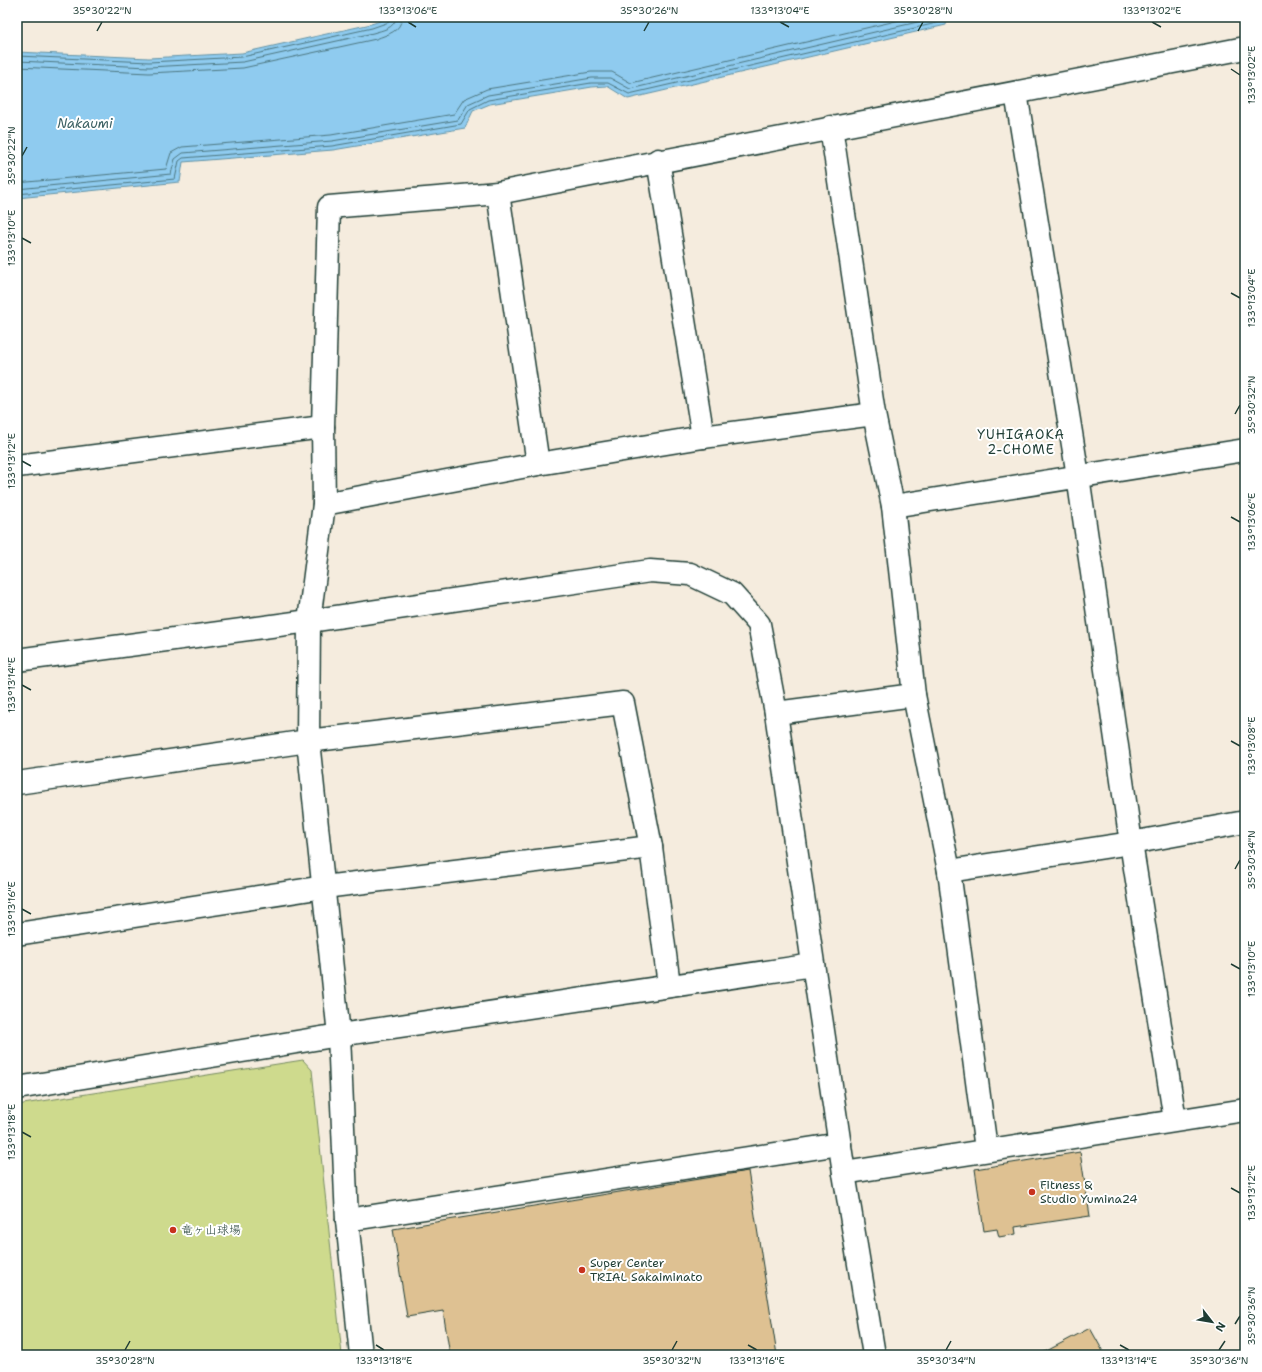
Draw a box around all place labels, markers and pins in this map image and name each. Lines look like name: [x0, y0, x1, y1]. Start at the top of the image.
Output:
place label: Fitness & Studio Yumina24: [1040, 1177, 1138, 1207]
marker: Fitness & Studio Yumina24: [1027, 1187, 1037, 1197]
place label: 竜ヶ山球場: [181, 1222, 241, 1238]
marker: 竜ヶ山球場: [168, 1225, 178, 1235]
place label: Super Center TRIAL Sakaiminato: [590, 1255, 702, 1285]
marker: Super Center TRIAL Sakaiminato: [577, 1265, 587, 1275]

